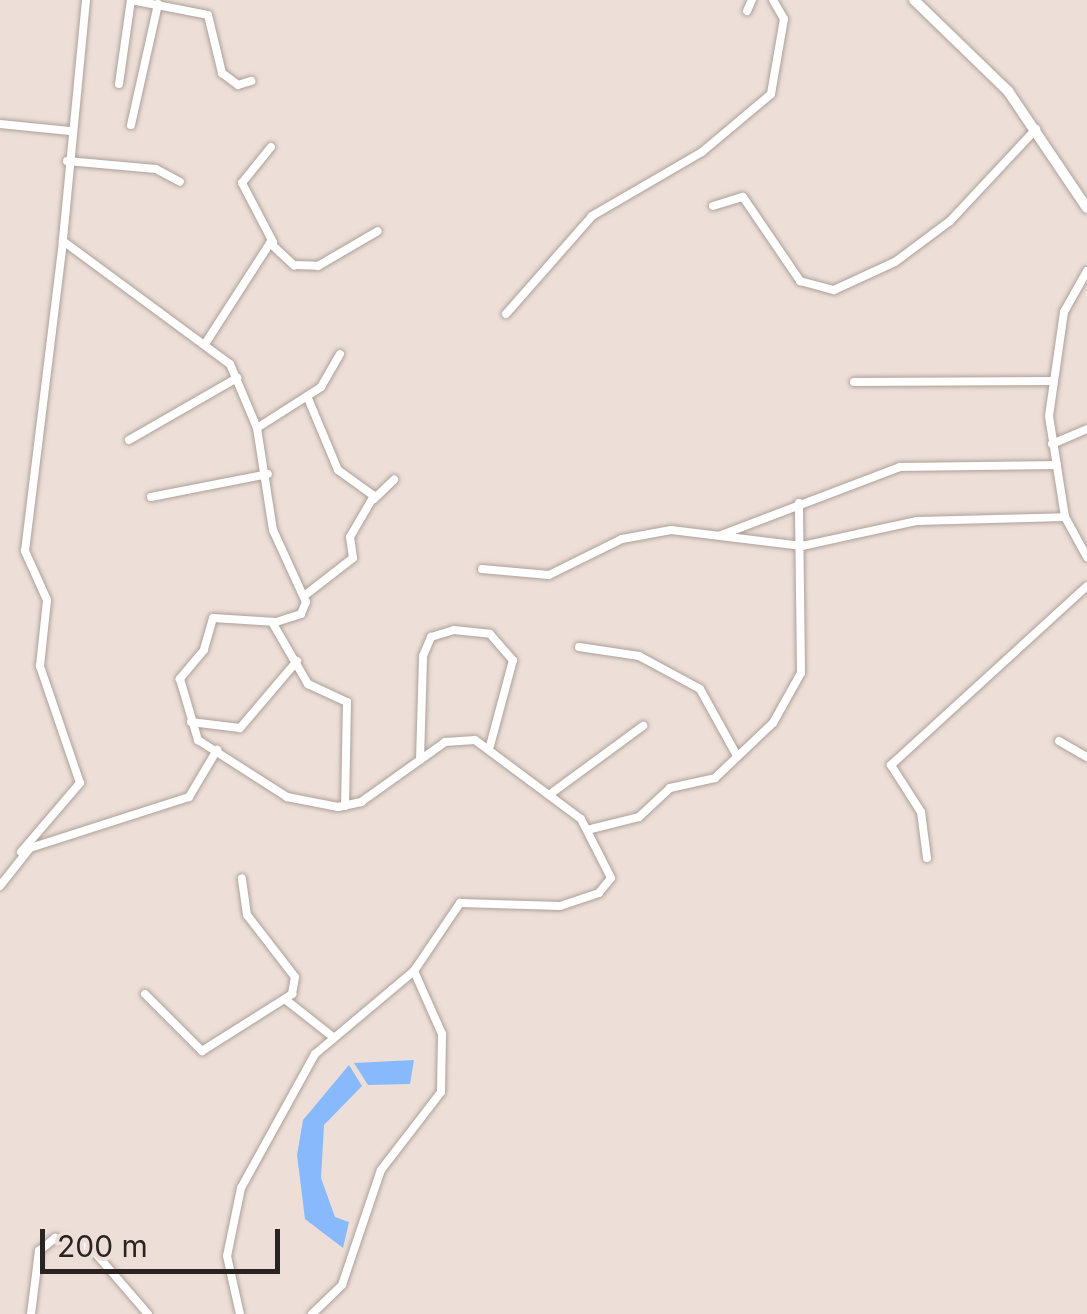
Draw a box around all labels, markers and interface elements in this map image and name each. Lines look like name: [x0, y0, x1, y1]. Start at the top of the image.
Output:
scale bar: [45, 1209, 285, 1271]
text: 200 m: [57, 1228, 148, 1264]

